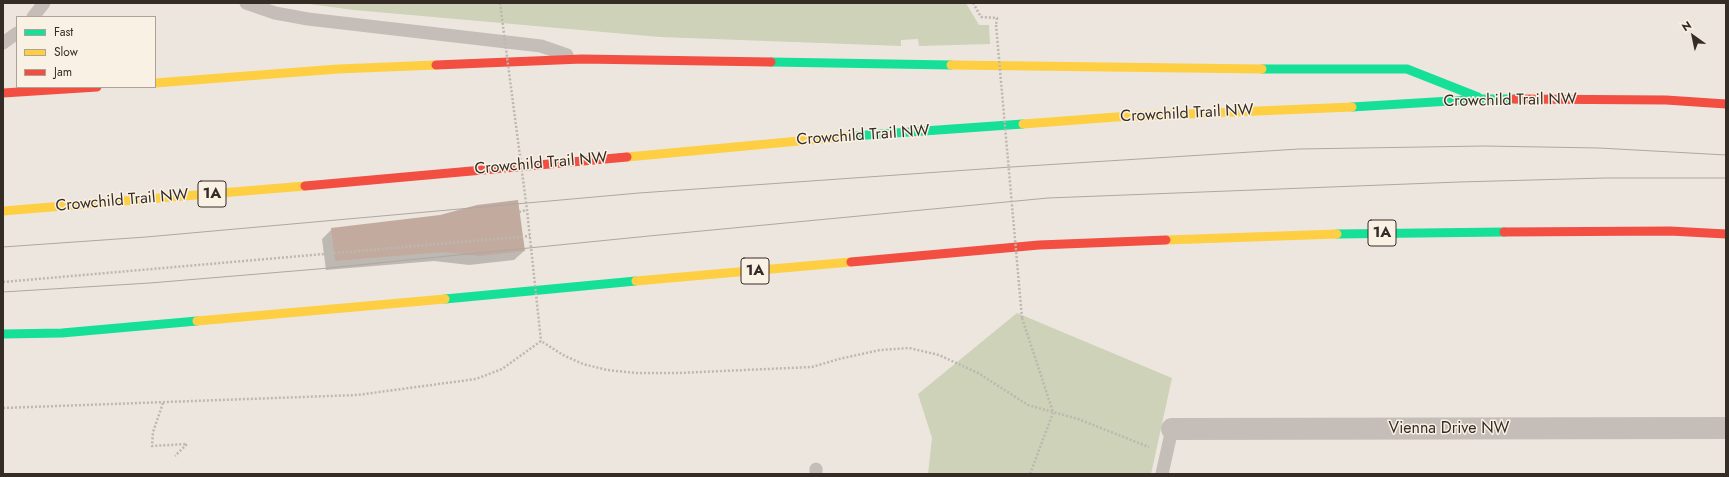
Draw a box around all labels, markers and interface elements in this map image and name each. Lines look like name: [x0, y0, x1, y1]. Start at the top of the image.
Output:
legend: [16, 16, 156, 88]
north arrow: [1673, 16, 1713, 56]
text: N: [1678, 17, 1694, 35]
text: Fast: [54, 23, 73, 41]
text: Slow: [54, 43, 78, 61]
text: Jam: [54, 63, 72, 81]
street label: Crowchild Trail NW: [1443, 90, 1577, 112]
street label: Crowchild Trail NW: [1120, 101, 1254, 127]
street label: Crowchild Trail NW: [796, 122, 930, 150]
street label: Crowchild Trail NW: [474, 149, 608, 179]
road number: 1A: [198, 181, 226, 207]
street label: Crowchild Trail NW: [55, 186, 189, 216]
road number: 1A: [1368, 220, 1396, 246]
road number: 1A: [741, 258, 769, 284]
street label: Vienna Drive NW: [1389, 419, 1509, 439]

